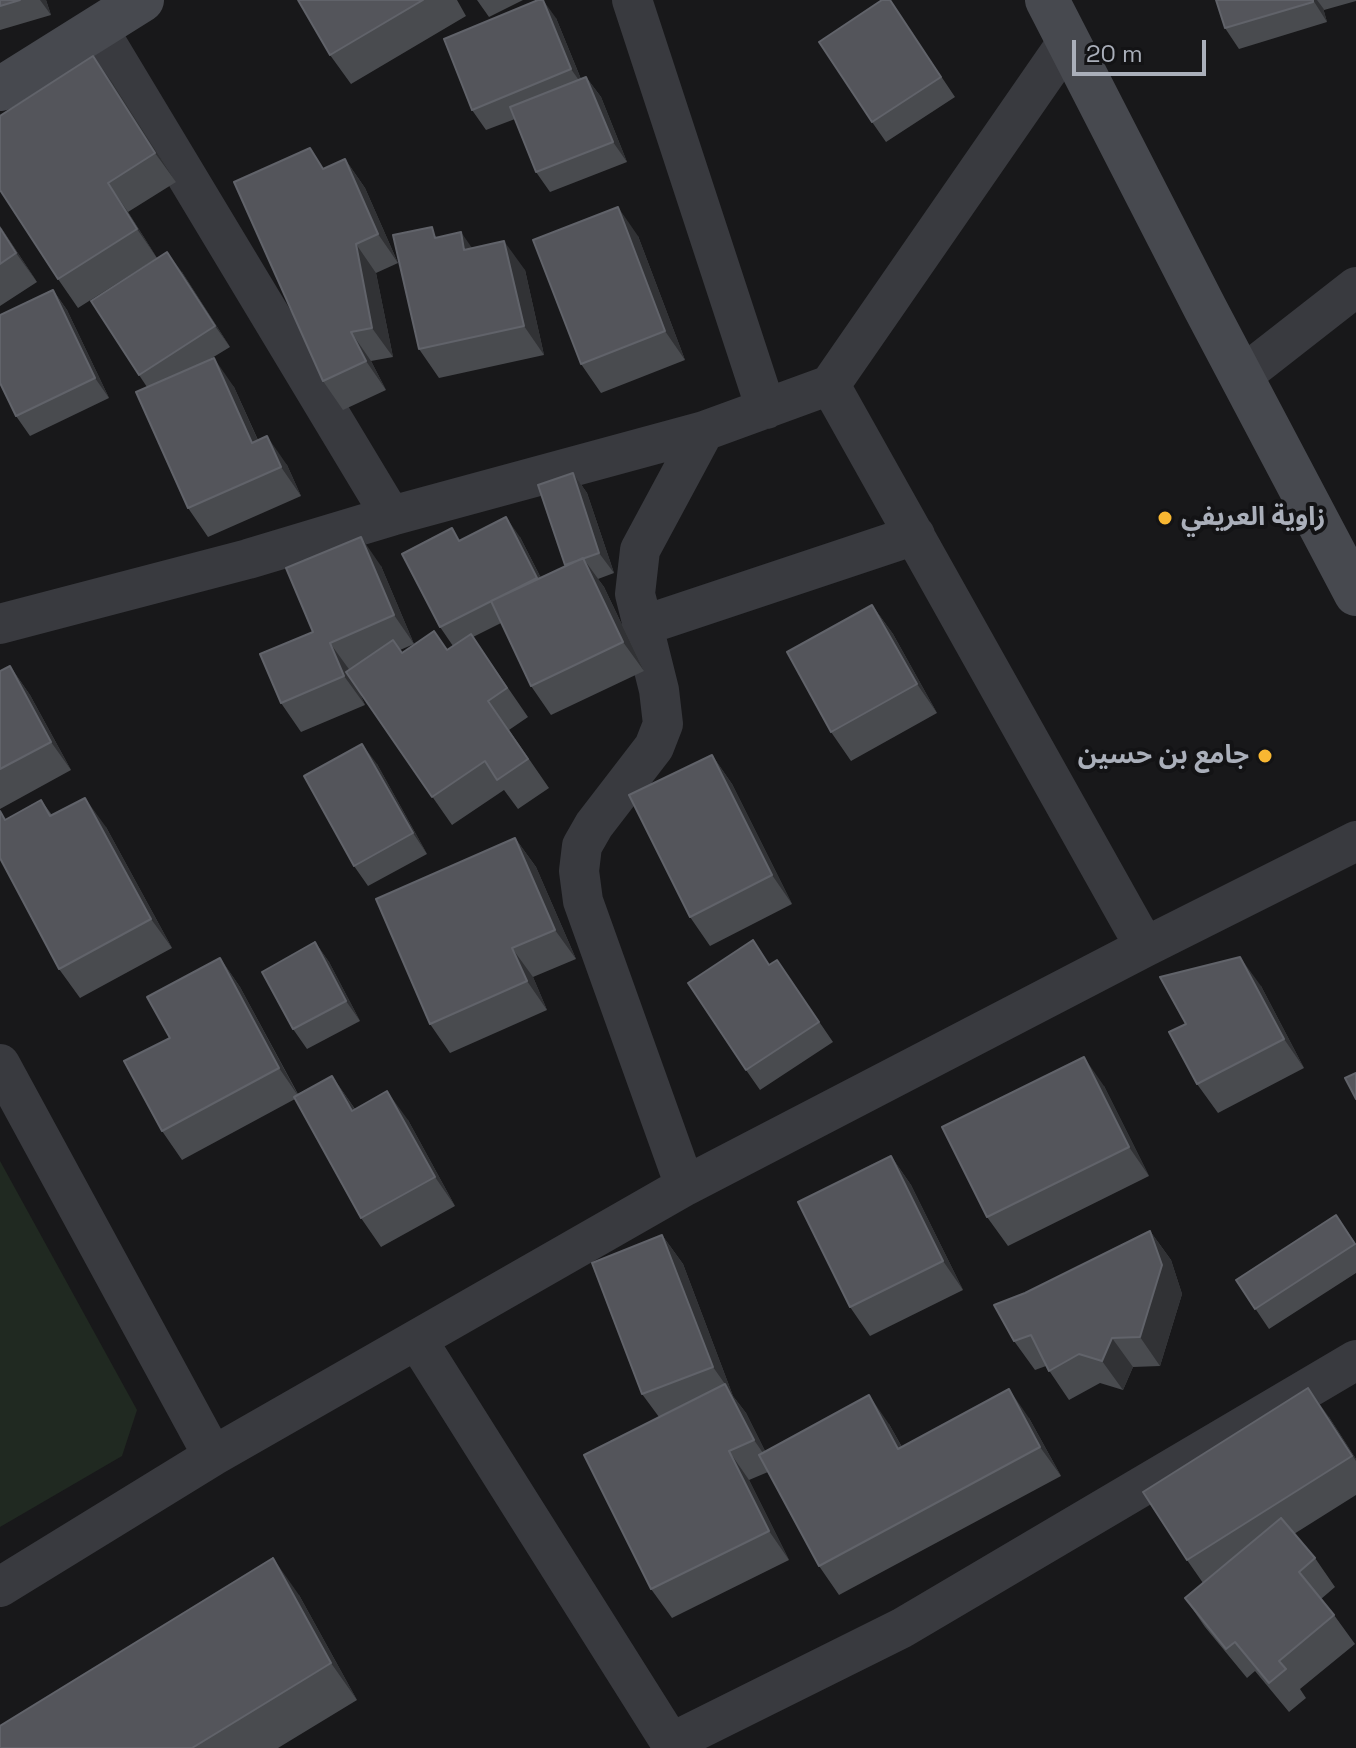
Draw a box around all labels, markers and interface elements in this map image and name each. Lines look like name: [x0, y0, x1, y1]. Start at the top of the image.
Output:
scale bar: [1076, 24, 1210, 74]
text: 20 m: [1086, 38, 1143, 69]
place label: زاوية العريفي: [1181, 502, 1325, 534]
marker: زاوية العريفي: [1156, 509, 1174, 527]
place label: جامع بن حسين: [1078, 740, 1249, 772]
marker: جامع بن حسين: [1256, 747, 1274, 765]

